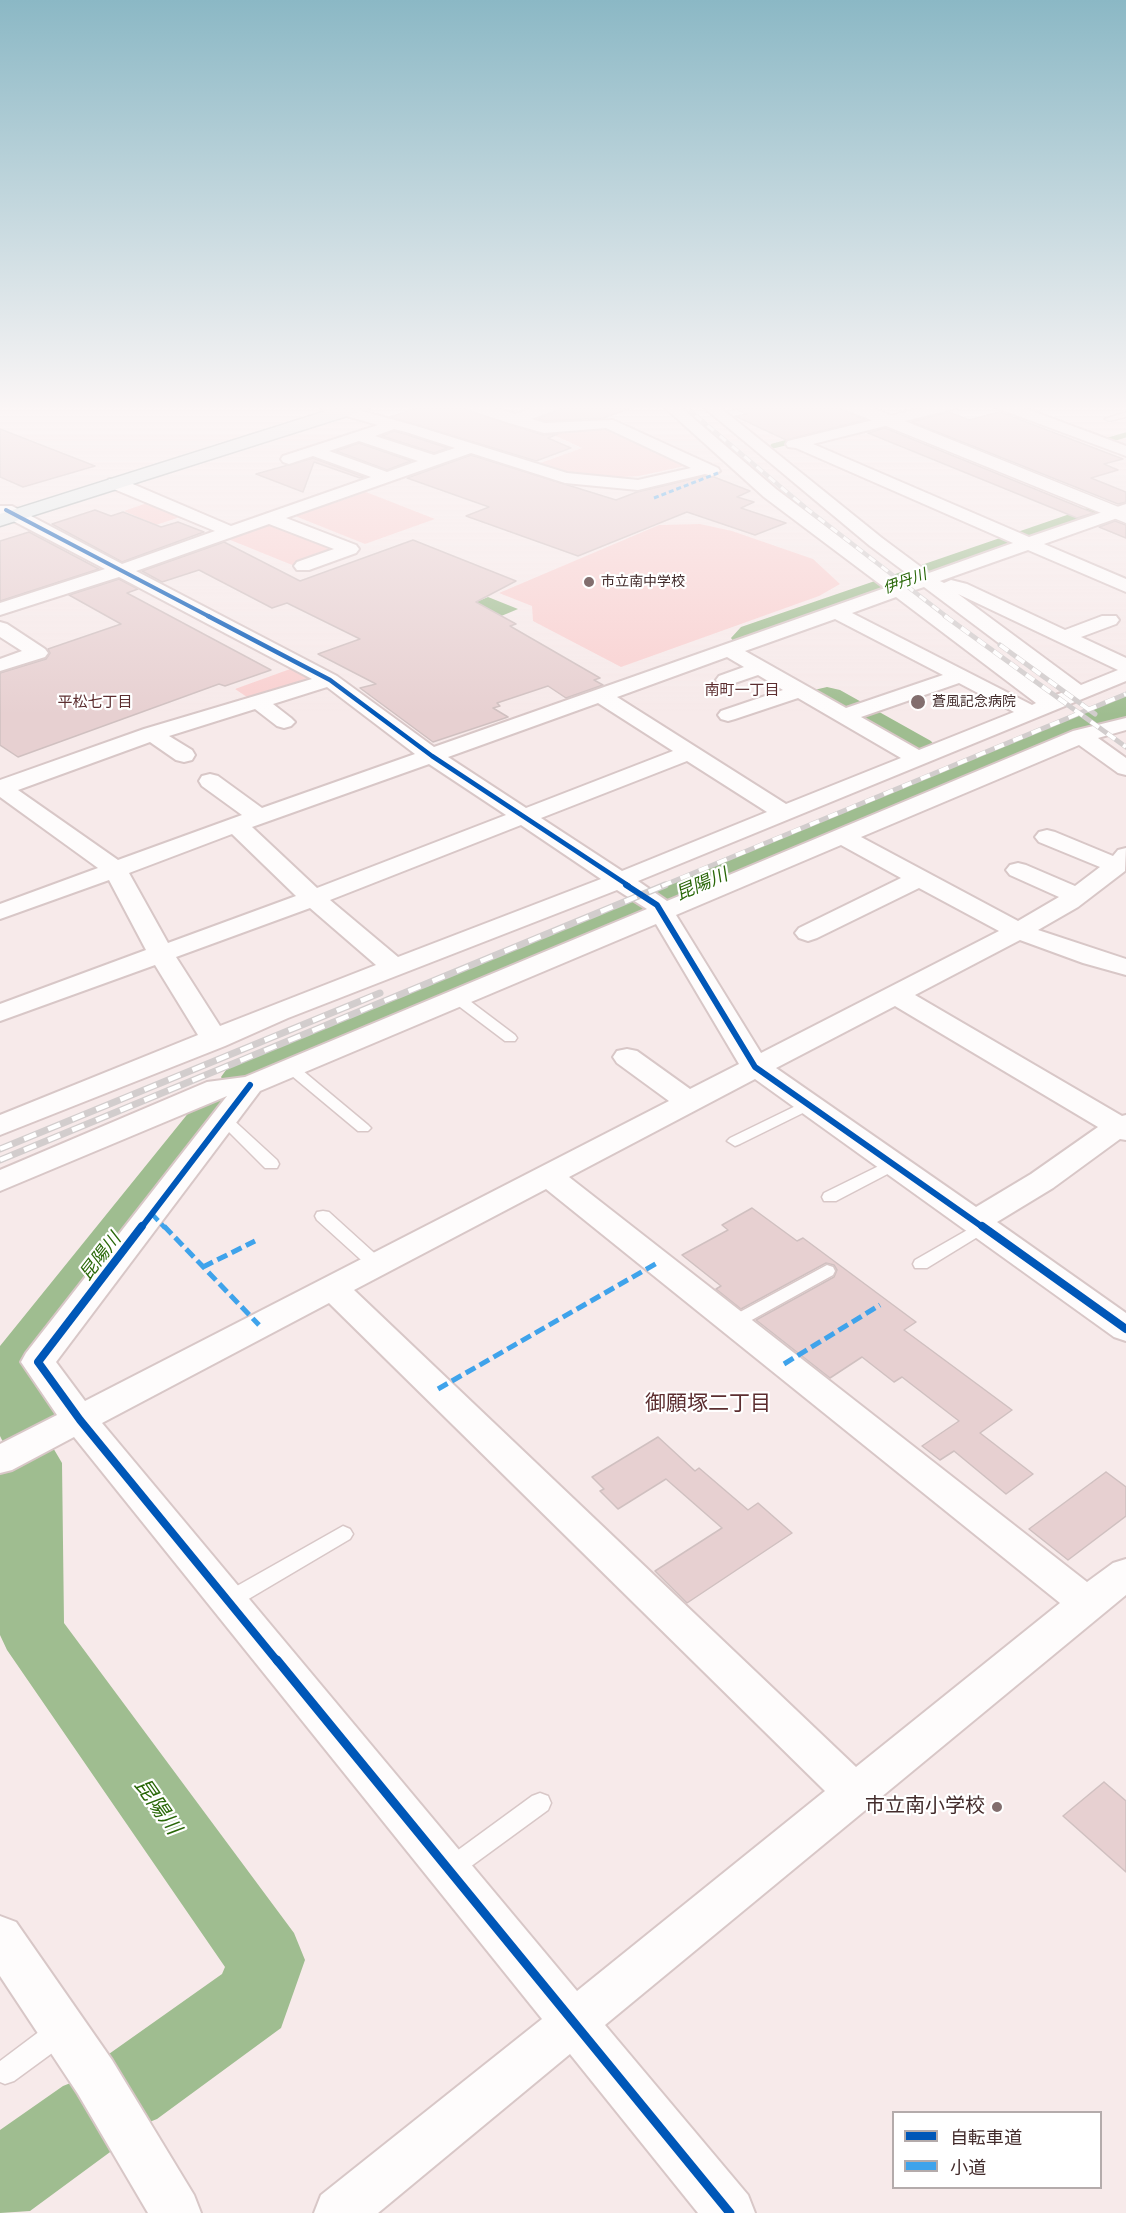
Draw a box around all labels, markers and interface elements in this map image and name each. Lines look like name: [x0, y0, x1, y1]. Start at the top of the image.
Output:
water label: 伊丹川: [881, 566, 929, 598]
place label: 市立南中学校: [601, 574, 685, 590]
marker: 市立南中学校: [582, 575, 596, 589]
district label: 南町一丁目: [705, 682, 779, 700]
marker: 蒼風記念病院: [909, 693, 927, 711]
district label: 平松七丁目: [58, 694, 132, 712]
place label: 蒼風記念病院: [932, 694, 1016, 710]
water label: 昆陽川: [673, 865, 731, 905]
water label: 昆陽川: [76, 1229, 126, 1285]
district label: 御願塚二丁目: [645, 1391, 771, 1417]
water label: 昆陽川: [129, 1774, 185, 1840]
place label: 市立南小学校: [865, 1795, 985, 1819]
marker: 市立南小学校: [990, 1800, 1004, 1814]
legend: [892, 2111, 1102, 2189]
text: 自転車道: [950, 2125, 1022, 2150]
text: 小道: [950, 2155, 986, 2180]

